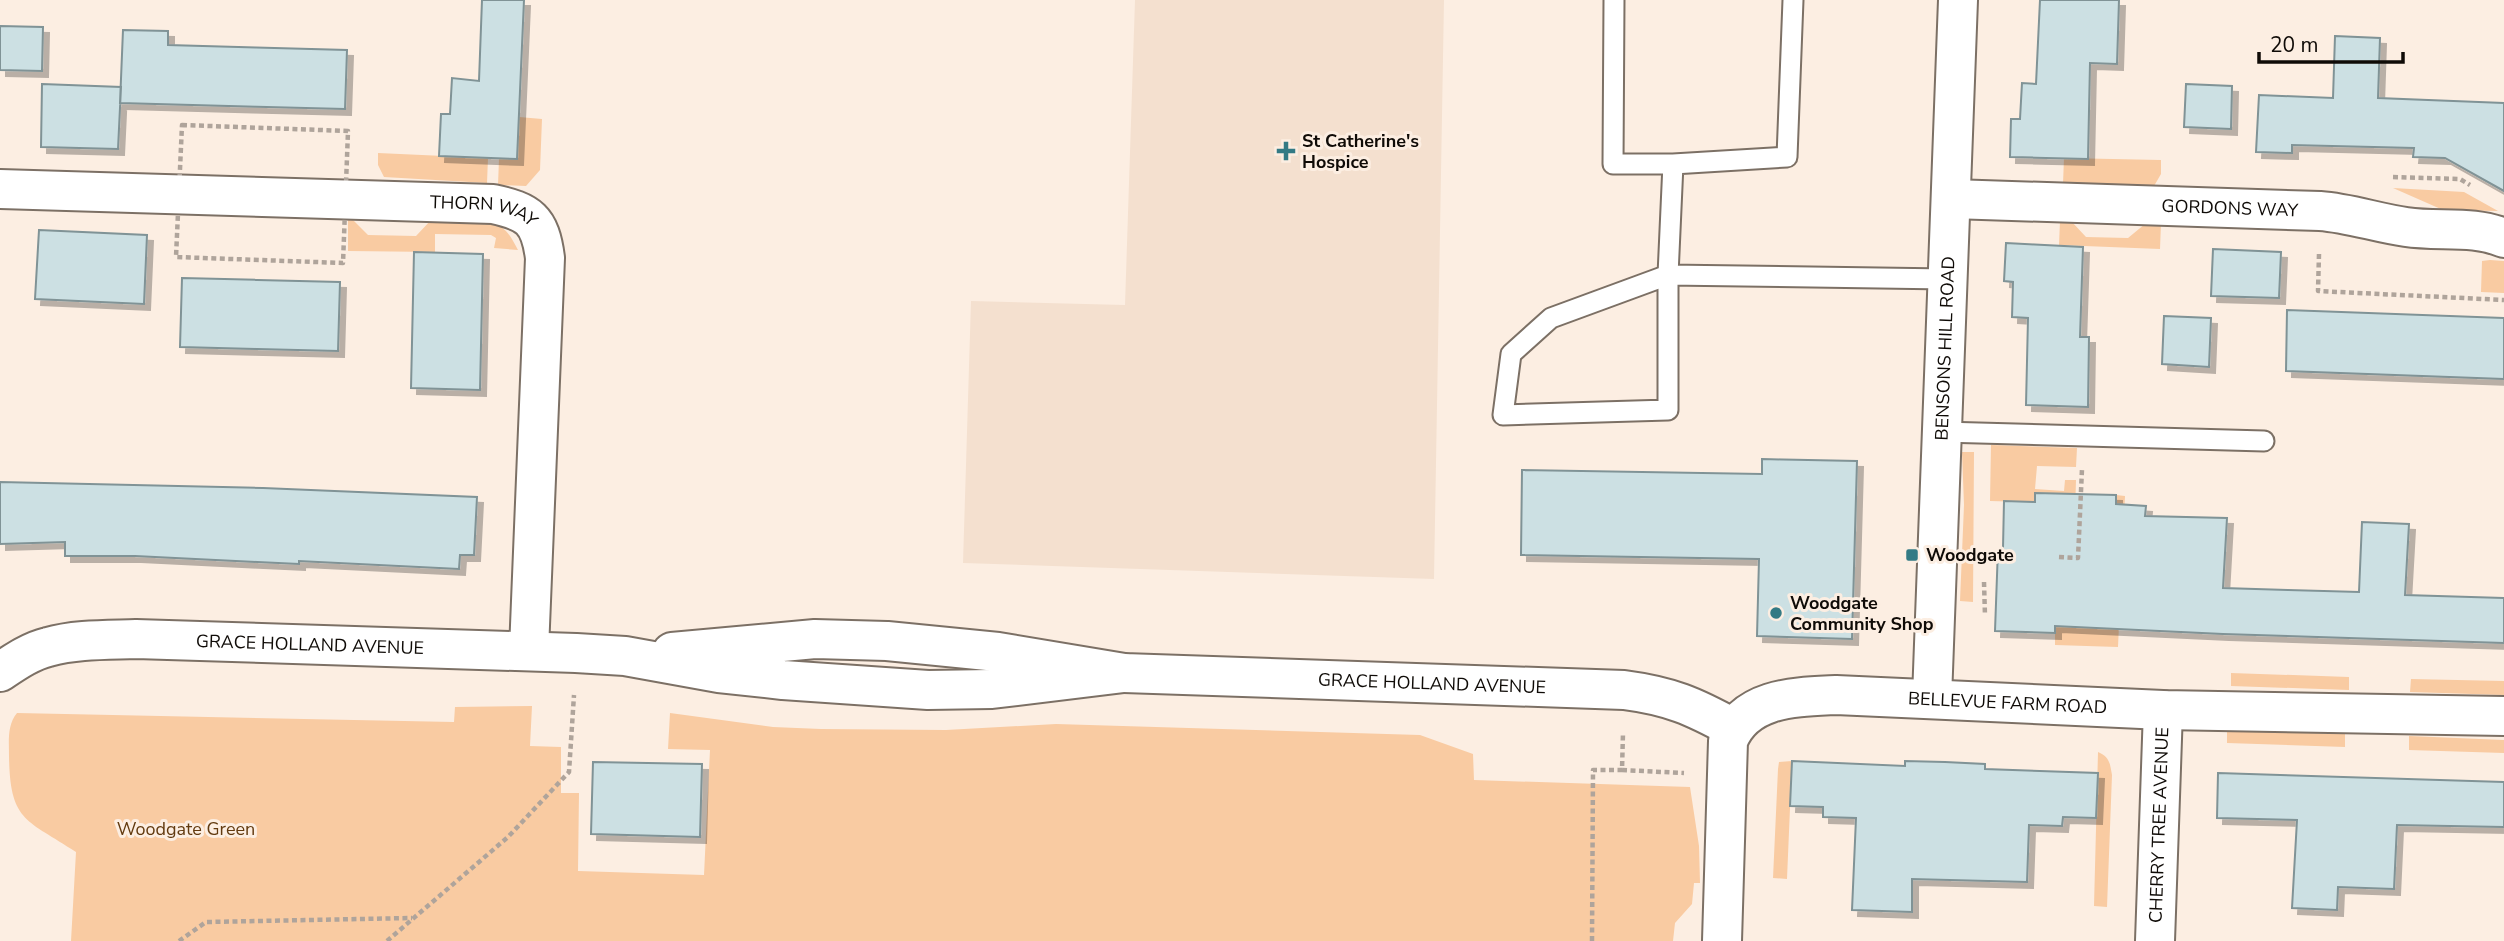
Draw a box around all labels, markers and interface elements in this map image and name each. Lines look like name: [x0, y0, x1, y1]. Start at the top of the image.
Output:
scale bar: [2259, 21, 2402, 65]
text: 20 m: [2270, 31, 2319, 59]
place label: St Catherine's Hospice: [1302, 129, 1419, 174]
marker: St Catherine's Hospice: [1276, 141, 1296, 161]
street label: THORN WAY: [429, 190, 543, 232]
street label: GORDONS WAY: [2161, 194, 2299, 222]
street label: BENSONS HILL ROAD: [1930, 256, 1960, 441]
place label: Woodgate: [1926, 543, 2014, 567]
marker: Woodgate: [1904, 547, 1920, 563]
place label: Woodgate Community Shop: [1790, 591, 1934, 636]
marker: Woodgate Community Shop: [1768, 605, 1784, 621]
street label: GRACE HOLLAND AVENUE: [195, 629, 424, 660]
street label: GRACE HOLLAND AVENUE: [1317, 668, 1546, 699]
street label: BELLEVUE FARM ROAD: [1907, 686, 2108, 719]
street label: CHERRY TREE AVENUE: [2144, 727, 2174, 924]
park label: Woodgate Green: [117, 817, 255, 841]

